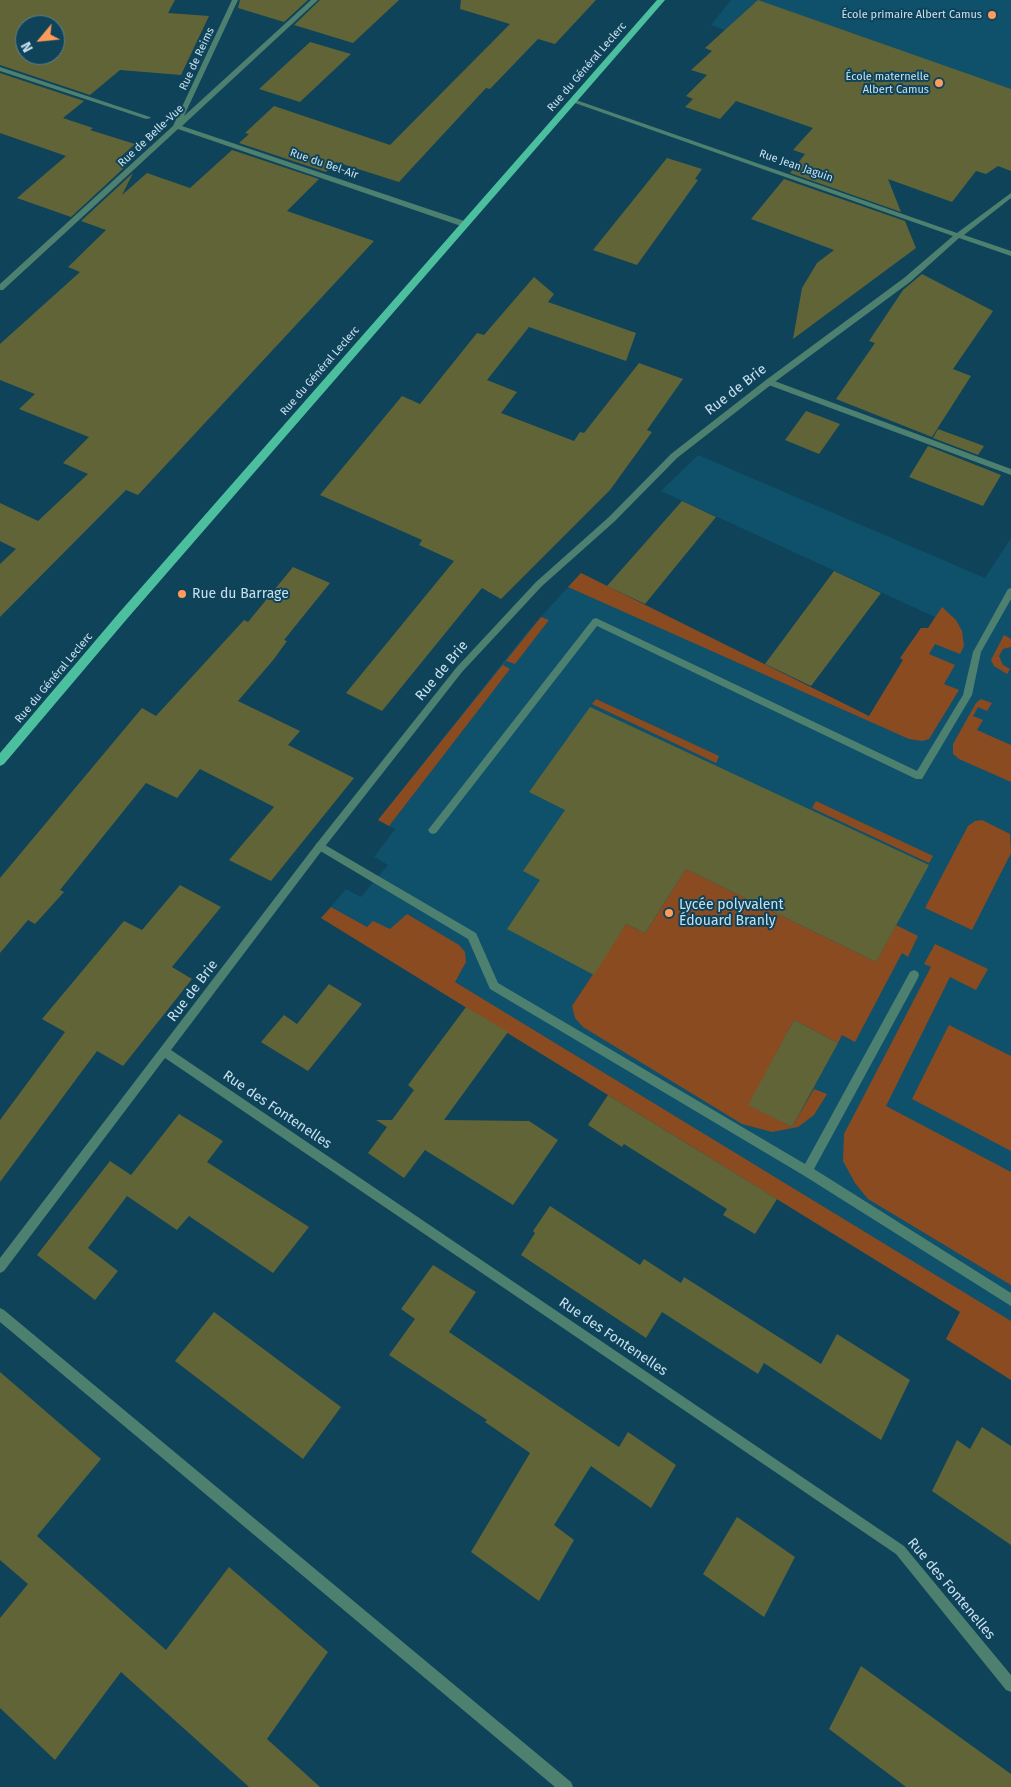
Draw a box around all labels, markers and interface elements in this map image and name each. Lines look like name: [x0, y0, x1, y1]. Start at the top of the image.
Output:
place label: École primaire Albert Camus: [841, 8, 982, 22]
marker: École primaire Albert Camus: [986, 9, 998, 21]
north arrow: [15, 15, 65, 65]
street label: Rue du Général Leclerc: [545, 20, 629, 114]
street label: Rue de Reims: [177, 26, 217, 92]
text: N: [18, 39, 37, 55]
place label: École maternelle Albert Camus: [846, 70, 929, 96]
marker: École maternelle Albert Camus: [933, 77, 945, 89]
street label: Rue de Belle-Vue: [115, 102, 187, 170]
street label: Rue du Bel-Air: [288, 146, 360, 182]
street label: Rue Jean Jaguin: [757, 147, 835, 185]
street label: Rue du Général Leclerc: [278, 324, 362, 418]
street label: Rue de Brie: [702, 361, 770, 419]
place label: Rue du Barrage: [192, 586, 289, 602]
marker: Rue du Barrage: [176, 588, 188, 600]
street label: Rue du Général Leclerc: [12, 630, 96, 726]
street label: Rue de Brie: [412, 638, 472, 704]
place label: Lycée polyvalent Édouard Branly: [679, 897, 784, 930]
marker: Lycée polyvalent Édouard Branly: [663, 907, 675, 919]
street label: Rue de Brie: [164, 957, 222, 1025]
street label: Rue des Fontenelles: [219, 1067, 335, 1153]
street label: Rue des Fontenelles: [555, 1294, 671, 1380]
street label: Rue des Fontenelles: [904, 1535, 998, 1643]

